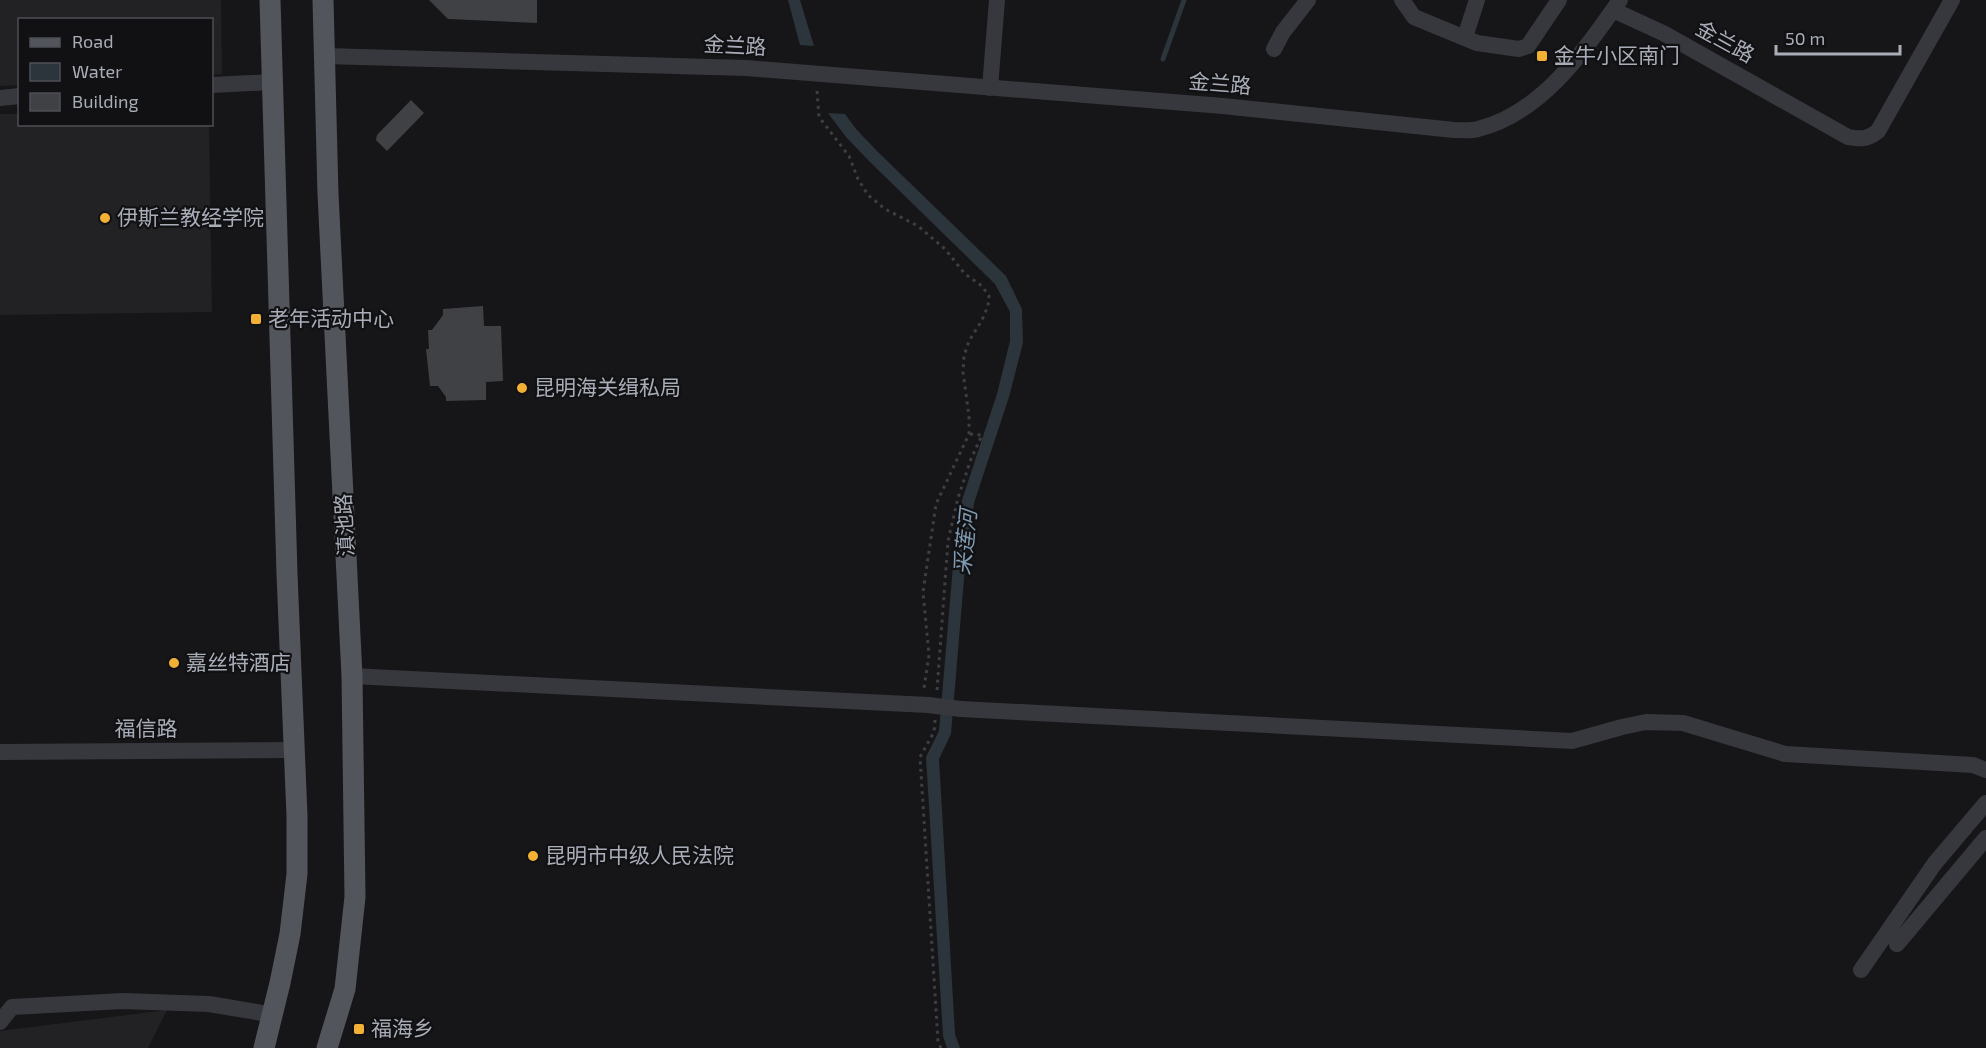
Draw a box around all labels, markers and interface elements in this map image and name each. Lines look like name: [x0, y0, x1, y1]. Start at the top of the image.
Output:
street label: 金兰路: [1692, 14, 1759, 67]
legend: [18, 18, 213, 126]
scale bar: [1776, 18, 1900, 56]
text: 50 m: [1785, 27, 1825, 49]
text: Road: [72, 30, 113, 52]
street label: 金兰路: [703, 30, 767, 59]
place label: 金牛小区南门: [1554, 42, 1680, 67]
marker: 金牛小区南门: [1535, 49, 1549, 63]
text: Water: [72, 60, 122, 82]
street label: 金兰路: [1188, 67, 1253, 98]
text: Building: [72, 90, 139, 112]
place label: 伊斯兰教经学院: [117, 204, 264, 229]
marker: 伊斯兰教经学院: [98, 211, 112, 225]
place label: 老年活动中心: [268, 305, 394, 330]
marker: 老年活动中心: [249, 312, 263, 326]
place label: 昆明海关缉私局: [534, 374, 681, 399]
marker: 昆明海关缉私局: [515, 381, 529, 395]
street label: 滇池路: [329, 493, 358, 557]
water label: 采莲河: [948, 504, 981, 576]
place label: 嘉丝特酒店: [186, 649, 291, 674]
marker: 嘉丝特酒店: [167, 656, 181, 670]
street label: 福信路: [115, 715, 178, 740]
place label: 昆明市中级人民法院: [545, 842, 734, 867]
marker: 昆明市中级人民法院: [526, 849, 540, 863]
place label: 福海乡: [371, 1015, 434, 1040]
marker: 福海乡: [352, 1022, 366, 1036]

